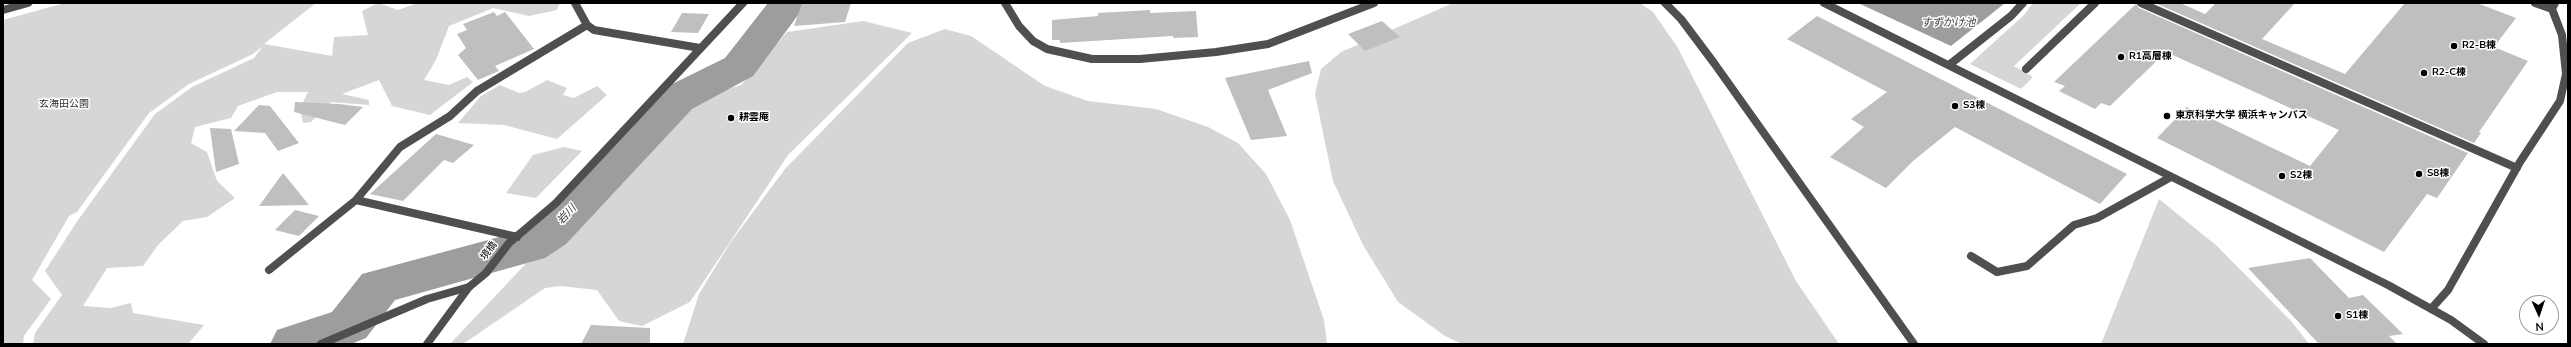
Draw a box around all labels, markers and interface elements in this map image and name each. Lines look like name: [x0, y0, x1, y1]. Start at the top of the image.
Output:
water label: すずかけ池: [1921, 16, 1975, 30]
place label: R2-B棟: [2462, 40, 2496, 52]
marker: R2-B棟: [2449, 41, 2459, 51]
place label: R1高層棟: [2129, 51, 2172, 63]
marker: R1高層棟: [2116, 52, 2126, 62]
place label: R2-C棟: [2432, 67, 2466, 79]
marker: R2-C棟: [2419, 68, 2429, 78]
park label: 玄海田公園: [39, 99, 89, 111]
place label: S3棟: [1963, 100, 1985, 112]
marker: S3棟: [1950, 101, 1960, 111]
place label: 東京科学大学 横浜キャンパス: [2175, 110, 2308, 122]
marker: 東京科学大学 横浜キャンパス: [2162, 111, 2172, 121]
place label: 耕雲庵: [739, 112, 769, 124]
marker: 耕雲庵: [726, 113, 736, 123]
place label: S8棟: [2427, 168, 2449, 180]
marker: S8棟: [2414, 169, 2424, 179]
place label: S2棟: [2290, 170, 2312, 182]
marker: S2棟: [2277, 171, 2287, 181]
water label: 岩川: [555, 202, 579, 228]
street label: 境橋: [478, 239, 500, 263]
north arrow: [2519, 295, 2559, 335]
place label: S1棟: [2346, 310, 2368, 322]
marker: S1棟: [2333, 311, 2343, 321]
text: N: [2535, 319, 2544, 334]

